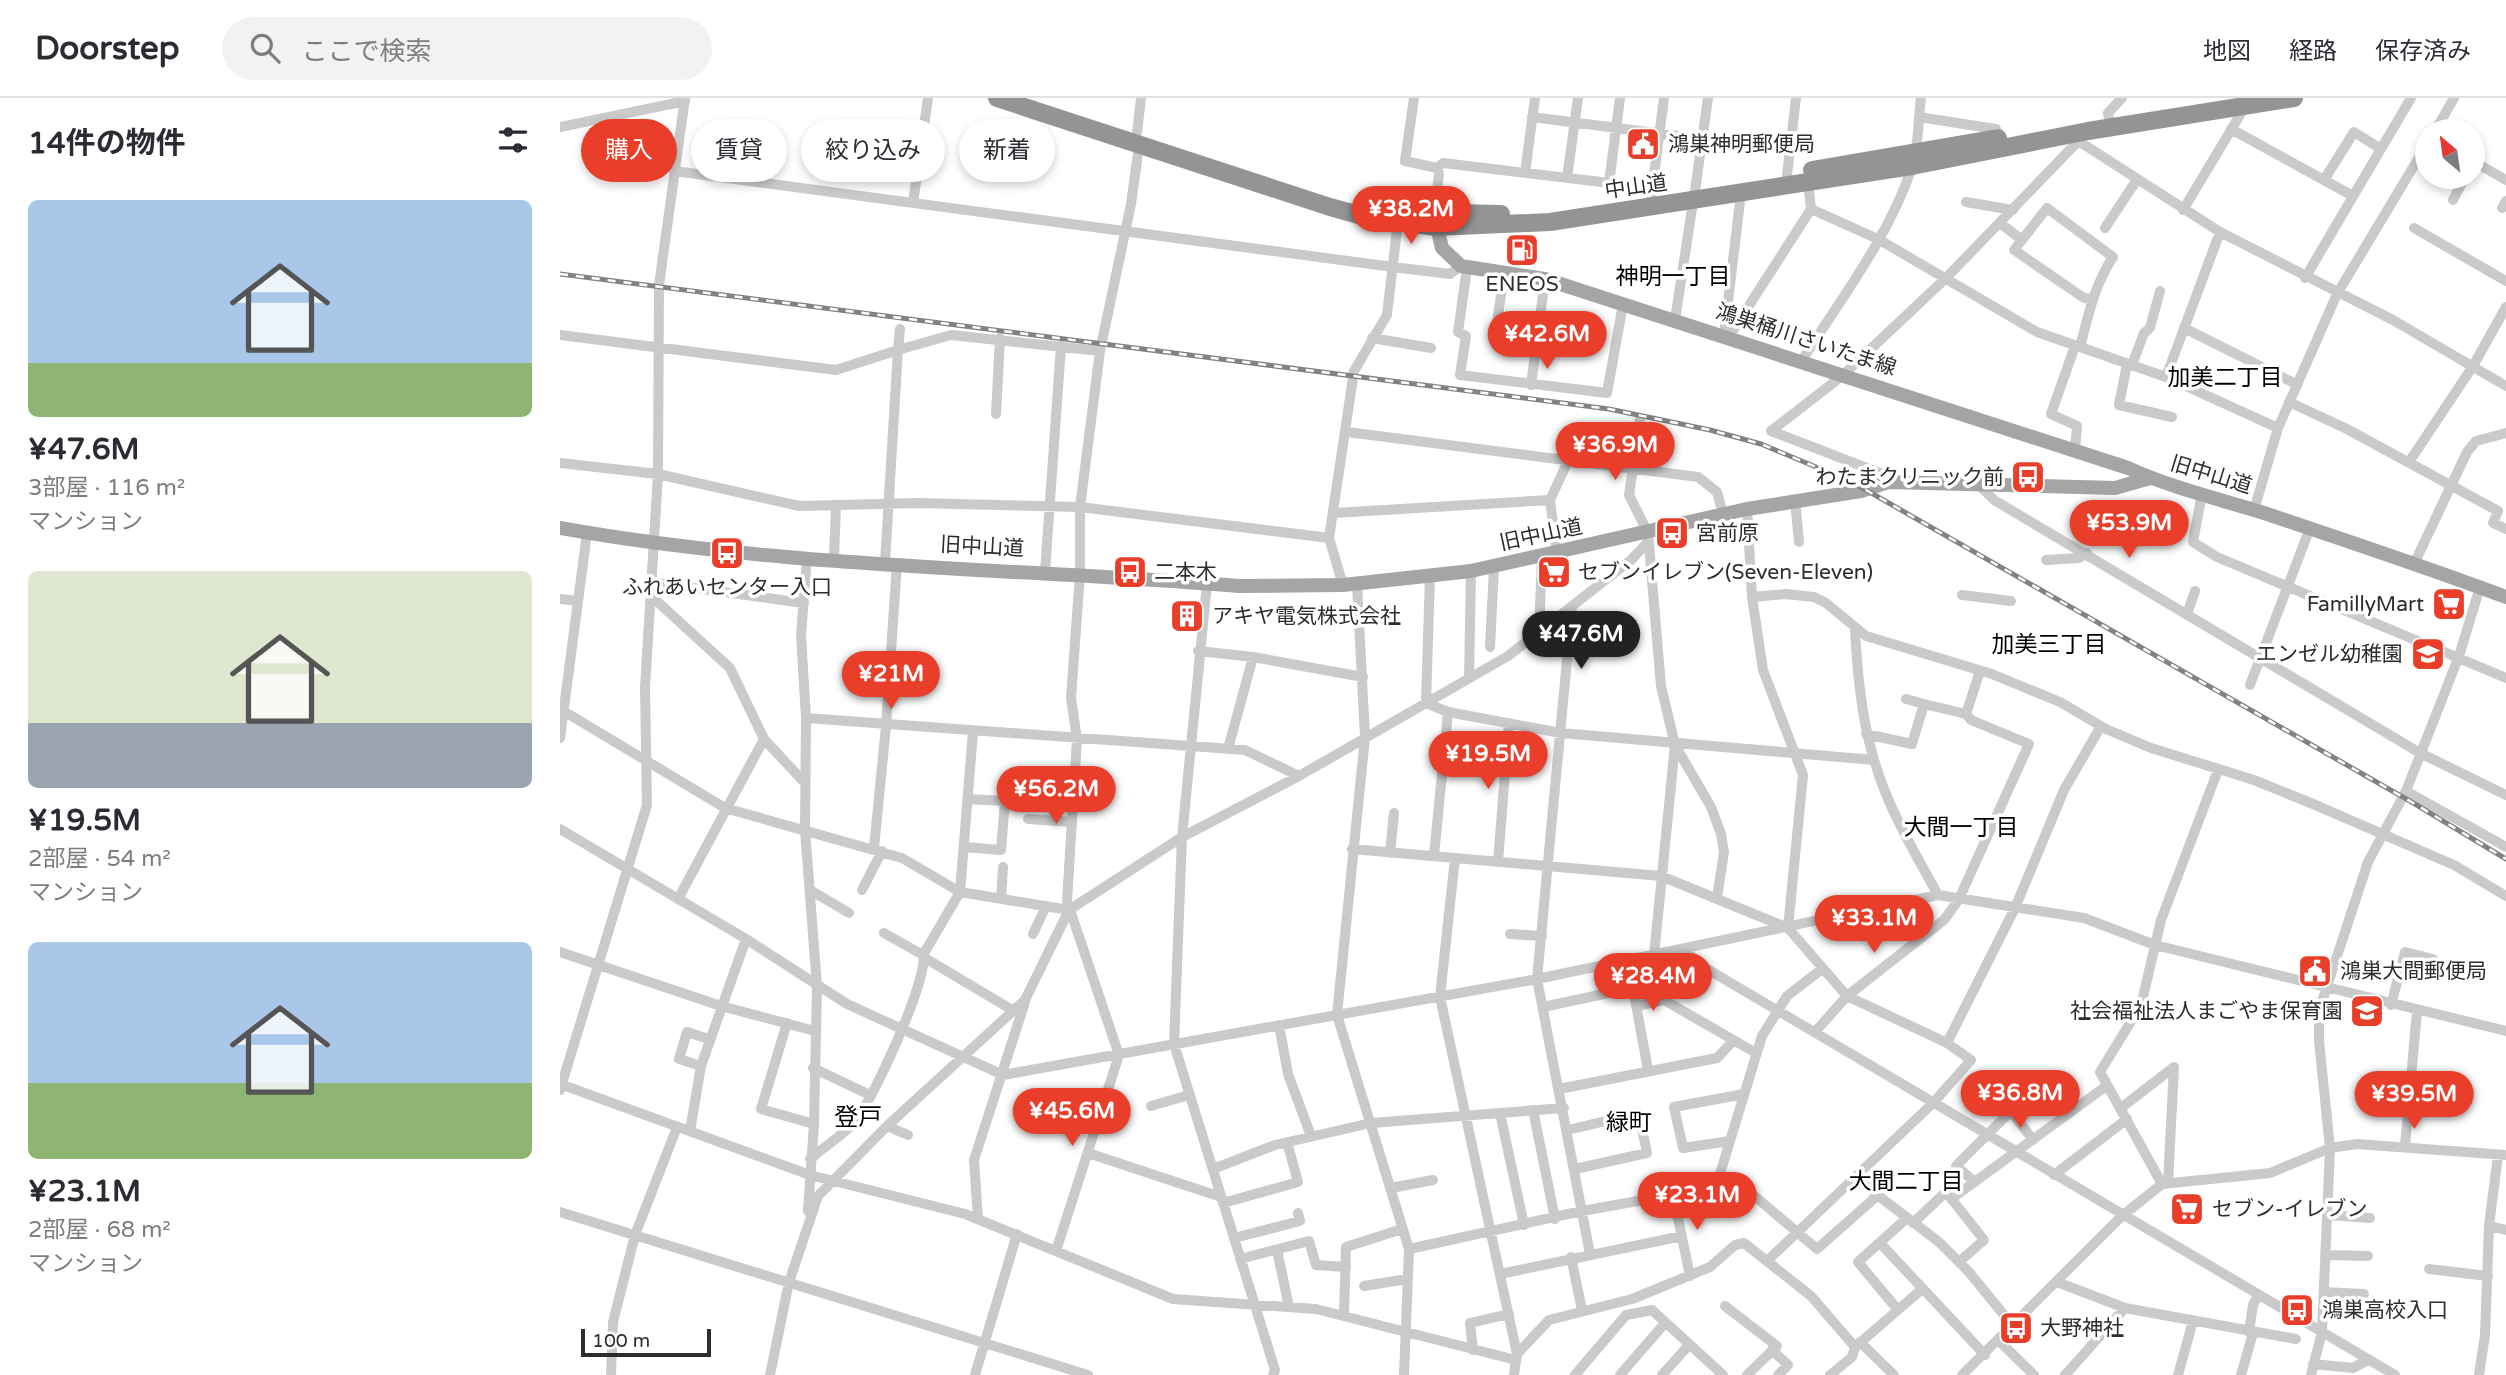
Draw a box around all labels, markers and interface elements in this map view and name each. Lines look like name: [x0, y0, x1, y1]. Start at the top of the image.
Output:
search box: [222, 17, 712, 80]
text: Doorstep: [35, 29, 180, 68]
icon: search: [246, 29, 284, 67]
text: ここで検索: [302, 36, 432, 67]
text: 地図: [2203, 37, 2251, 66]
text: 経路: [2289, 37, 2337, 66]
text: 保存済み: [2375, 37, 2471, 66]
chip: 購入: [581, 119, 677, 182]
chip: 賃貸: [691, 119, 787, 182]
chip: 絞り込み: [801, 119, 945, 182]
chip: 新着: [959, 119, 1055, 182]
north arrow: [2415, 119, 2485, 189]
map controls: [2415, 119, 2485, 189]
icon: filters: [494, 121, 532, 159]
text: 14件の物件: [28, 125, 186, 162]
public building icon: 鴻巣神明郵便局: [1624, 125, 1662, 163]
place label: 鴻巣神明郵便局: [1668, 132, 1815, 157]
street label: 中山道: [1603, 170, 1669, 204]
pin: ¥38.2M: [1354, 186, 1468, 246]
text: ¥38.2M: [1368, 195, 1454, 223]
fuel station icon: ENEOS: [1503, 231, 1541, 269]
icon: home: [217, 245, 343, 371]
district label: 神明一丁目: [1616, 263, 1731, 291]
place label: ENEOS: [1485, 272, 1559, 297]
street label: 鴻巣桶川さいたま線: [1713, 299, 1899, 381]
pin: ¥42.6M: [1490, 312, 1604, 371]
text: ¥42.6M: [1504, 320, 1590, 348]
district label: 加美二丁目: [2168, 364, 2283, 392]
pin: ¥36.9M: [1558, 422, 1672, 482]
text: ¥47.6M: [28, 431, 140, 468]
text: ¥36.9M: [1572, 431, 1658, 459]
street label: 旧中山道: [2167, 451, 2255, 499]
bus stop icon: わたまクリニック前: [2009, 458, 2047, 496]
place label: わたまクリニック前: [1816, 465, 2004, 490]
text: 3部屋 · 116 m²: [28, 474, 185, 502]
pin: ¥53.9M: [2072, 500, 2186, 560]
text: マンション: [28, 508, 143, 536]
text: ¥53.9M: [2086, 509, 2172, 537]
street label: 旧中山道: [1497, 514, 1585, 556]
bus stop icon: 宮前原: [1653, 514, 1691, 552]
place label: 宮前原: [1696, 521, 1759, 546]
street label: 旧中山道: [939, 532, 1025, 562]
bus stop icon: ふれあいセンター入口: [708, 534, 746, 572]
bus stop icon: 二本木: [1111, 553, 1149, 591]
supermarket icon: セブンイレブン(Seven-Eleven): [1535, 553, 1573, 591]
place label: 二本木: [1154, 560, 1217, 585]
place label: セブンイレブン(Seven-Eleven): [1578, 560, 1873, 585]
place label: ふれあいセンター入口: [622, 575, 832, 600]
supermarket icon: FamillyMart: [2430, 585, 2468, 623]
place label: FamillyMart: [2307, 592, 2424, 617]
building icon: アキヤ電気株式会社: [1168, 597, 1206, 635]
place label: アキヤ電気株式会社: [1212, 604, 1401, 629]
pin: ¥47.6M: [1524, 612, 1638, 671]
icon: home: [217, 616, 343, 742]
text: ¥47.6M: [1538, 620, 1624, 648]
district label: 加美三丁目: [1992, 631, 2107, 659]
school or university icon: エンゼル幼稚園: [2409, 635, 2447, 673]
place label: エンゼル幼稚園: [2256, 642, 2403, 667]
pin: ¥21M: [850, 652, 932, 711]
text: ¥21M: [858, 660, 924, 688]
pin: ¥19.5M: [1431, 732, 1545, 791]
text: ¥19.5M: [1445, 740, 1531, 768]
pin: ¥56.2M: [999, 766, 1113, 826]
text: ¥56.2M: [1013, 775, 1099, 803]
text: ¥19.5M: [28, 802, 141, 839]
district label: 大間一丁目: [1904, 814, 2019, 842]
text: 2部屋 · 54 m²: [28, 845, 171, 873]
text: マンション: [28, 879, 143, 907]
pin: ¥33.1M: [1817, 896, 1931, 955]
text: ¥33.1M: [1831, 904, 1917, 932]
public building icon: 鴻巣大間郵便局: [2296, 952, 2334, 990]
pin: ¥28.4M: [1596, 954, 1710, 1013]
place label: 鴻巣大間郵便局: [2340, 959, 2487, 984]
text: ¥28.4M: [1610, 962, 1696, 990]
icon: home: [217, 987, 343, 1113]
school or university icon: 社会福祉法人まごやま保育園: [2348, 992, 2386, 1030]
place label: 社会福祉法人まごやま保育園: [2070, 999, 2343, 1024]
pin: ¥36.8M: [1963, 1070, 2077, 1130]
pin: ¥39.5M: [2357, 1072, 2471, 1131]
text: ¥36.8M: [1977, 1079, 2063, 1107]
text: ¥39.5M: [2371, 1080, 2457, 1108]
pin: ¥45.6M: [1015, 1088, 1129, 1148]
text: ¥45.6M: [1029, 1097, 1115, 1125]
district label: 登戸: [834, 1103, 882, 1132]
district label: 緑町: [1606, 1109, 1652, 1137]
district label: 大間二丁目: [1849, 1168, 1964, 1196]
pin: ¥23.1M: [1640, 1172, 1754, 1232]
text: ¥23.1M: [28, 1173, 141, 1210]
text: ¥23.1M: [1654, 1181, 1740, 1209]
supermarket icon: セブン-イレブン: [2168, 1190, 2206, 1228]
place label: セブン-イレブン: [2212, 1197, 2368, 1222]
text: 2部屋 · 68 m²: [28, 1216, 171, 1244]
text: マンション: [28, 1250, 143, 1278]
bus stop icon: 鴻巣高校入口: [2278, 1291, 2316, 1329]
place label: 鴻巣高校入口: [2322, 1298, 2448, 1323]
bus stop icon: 大野神社: [1997, 1309, 2035, 1347]
place label: 大野神社: [2040, 1316, 2124, 1341]
scale bar: [581, 1326, 710, 1358]
text: 100 m: [592, 1330, 650, 1352]

